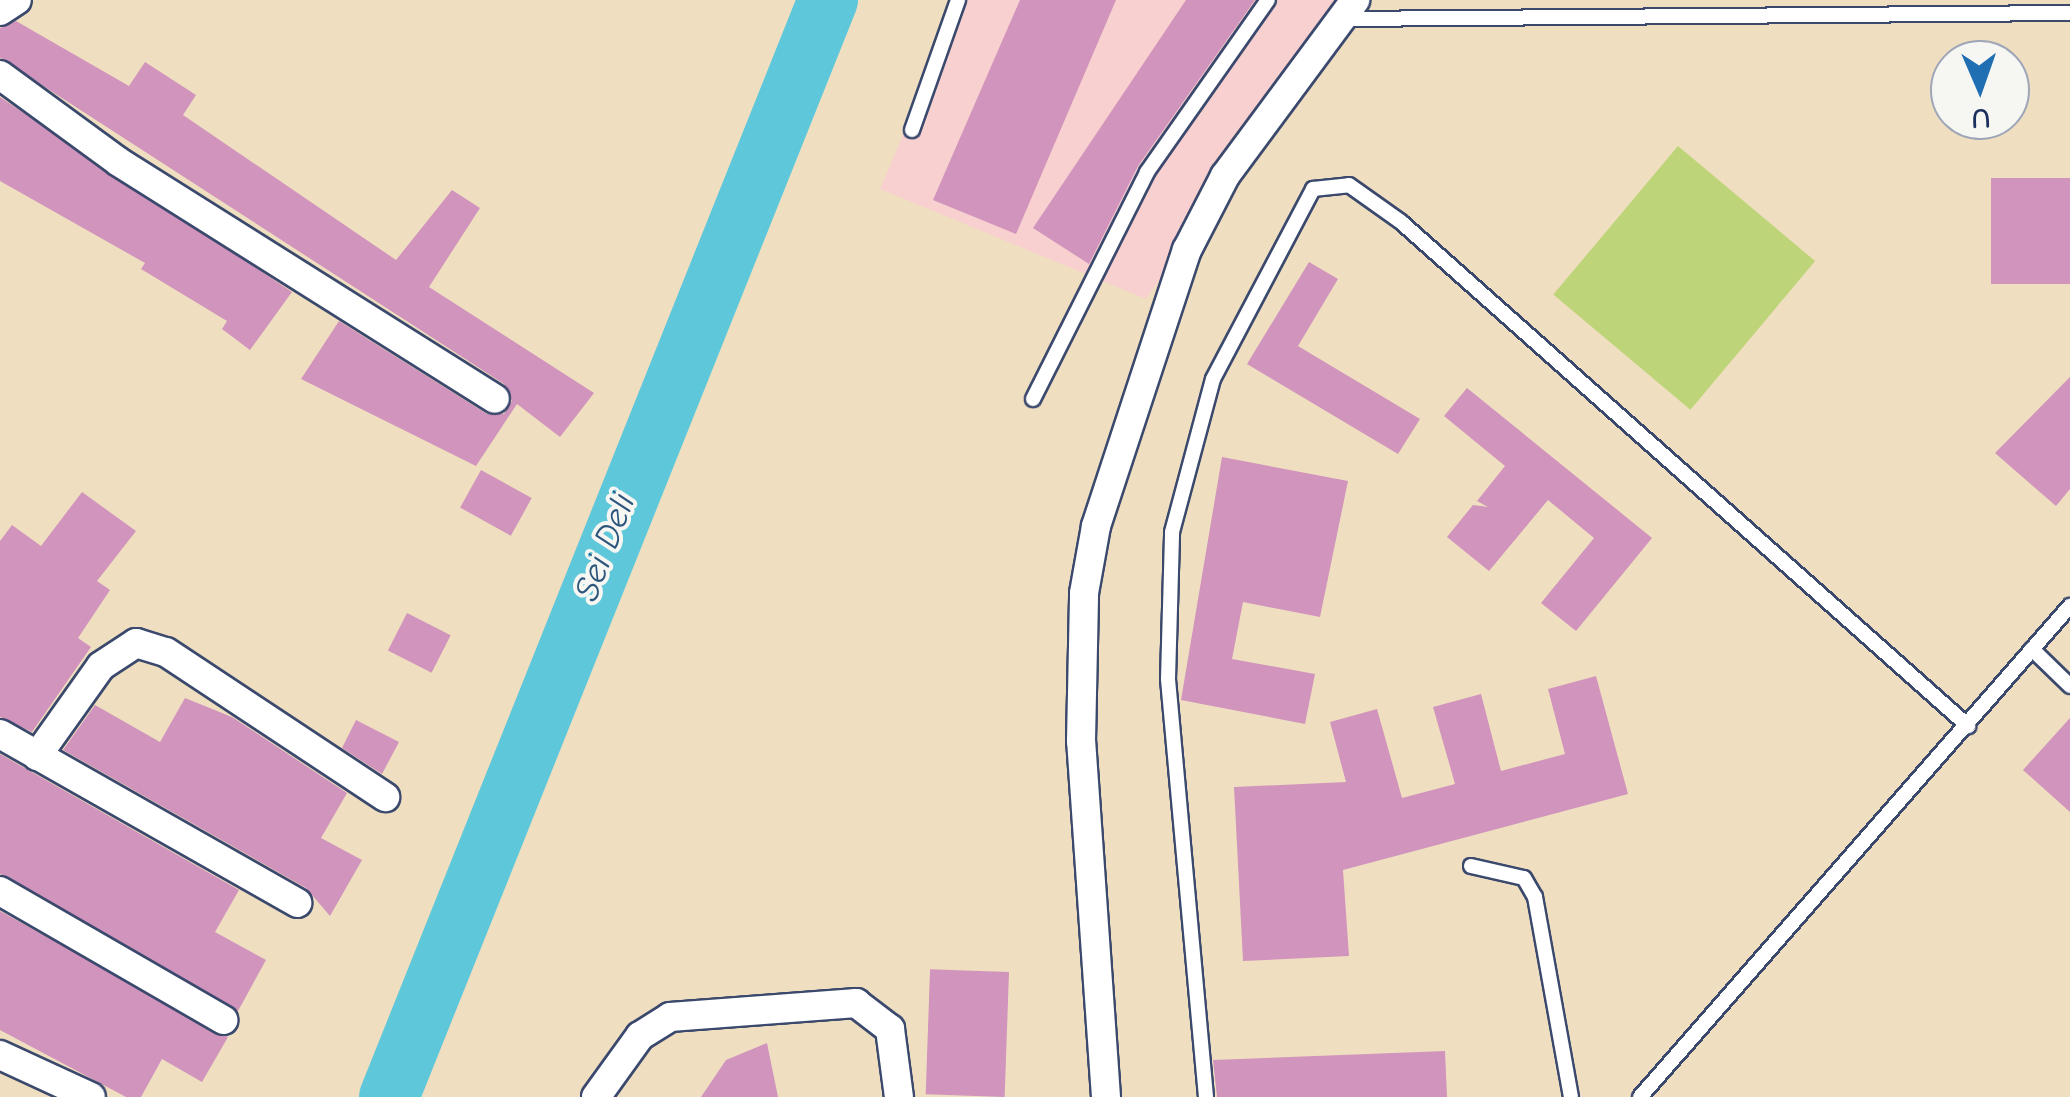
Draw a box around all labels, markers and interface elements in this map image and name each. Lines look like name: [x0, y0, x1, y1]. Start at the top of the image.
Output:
north arrow: [1930, 40, 2030, 140]
text: U: [1971, 102, 1991, 134]
water label: Sei Deli: [565, 487, 645, 607]

